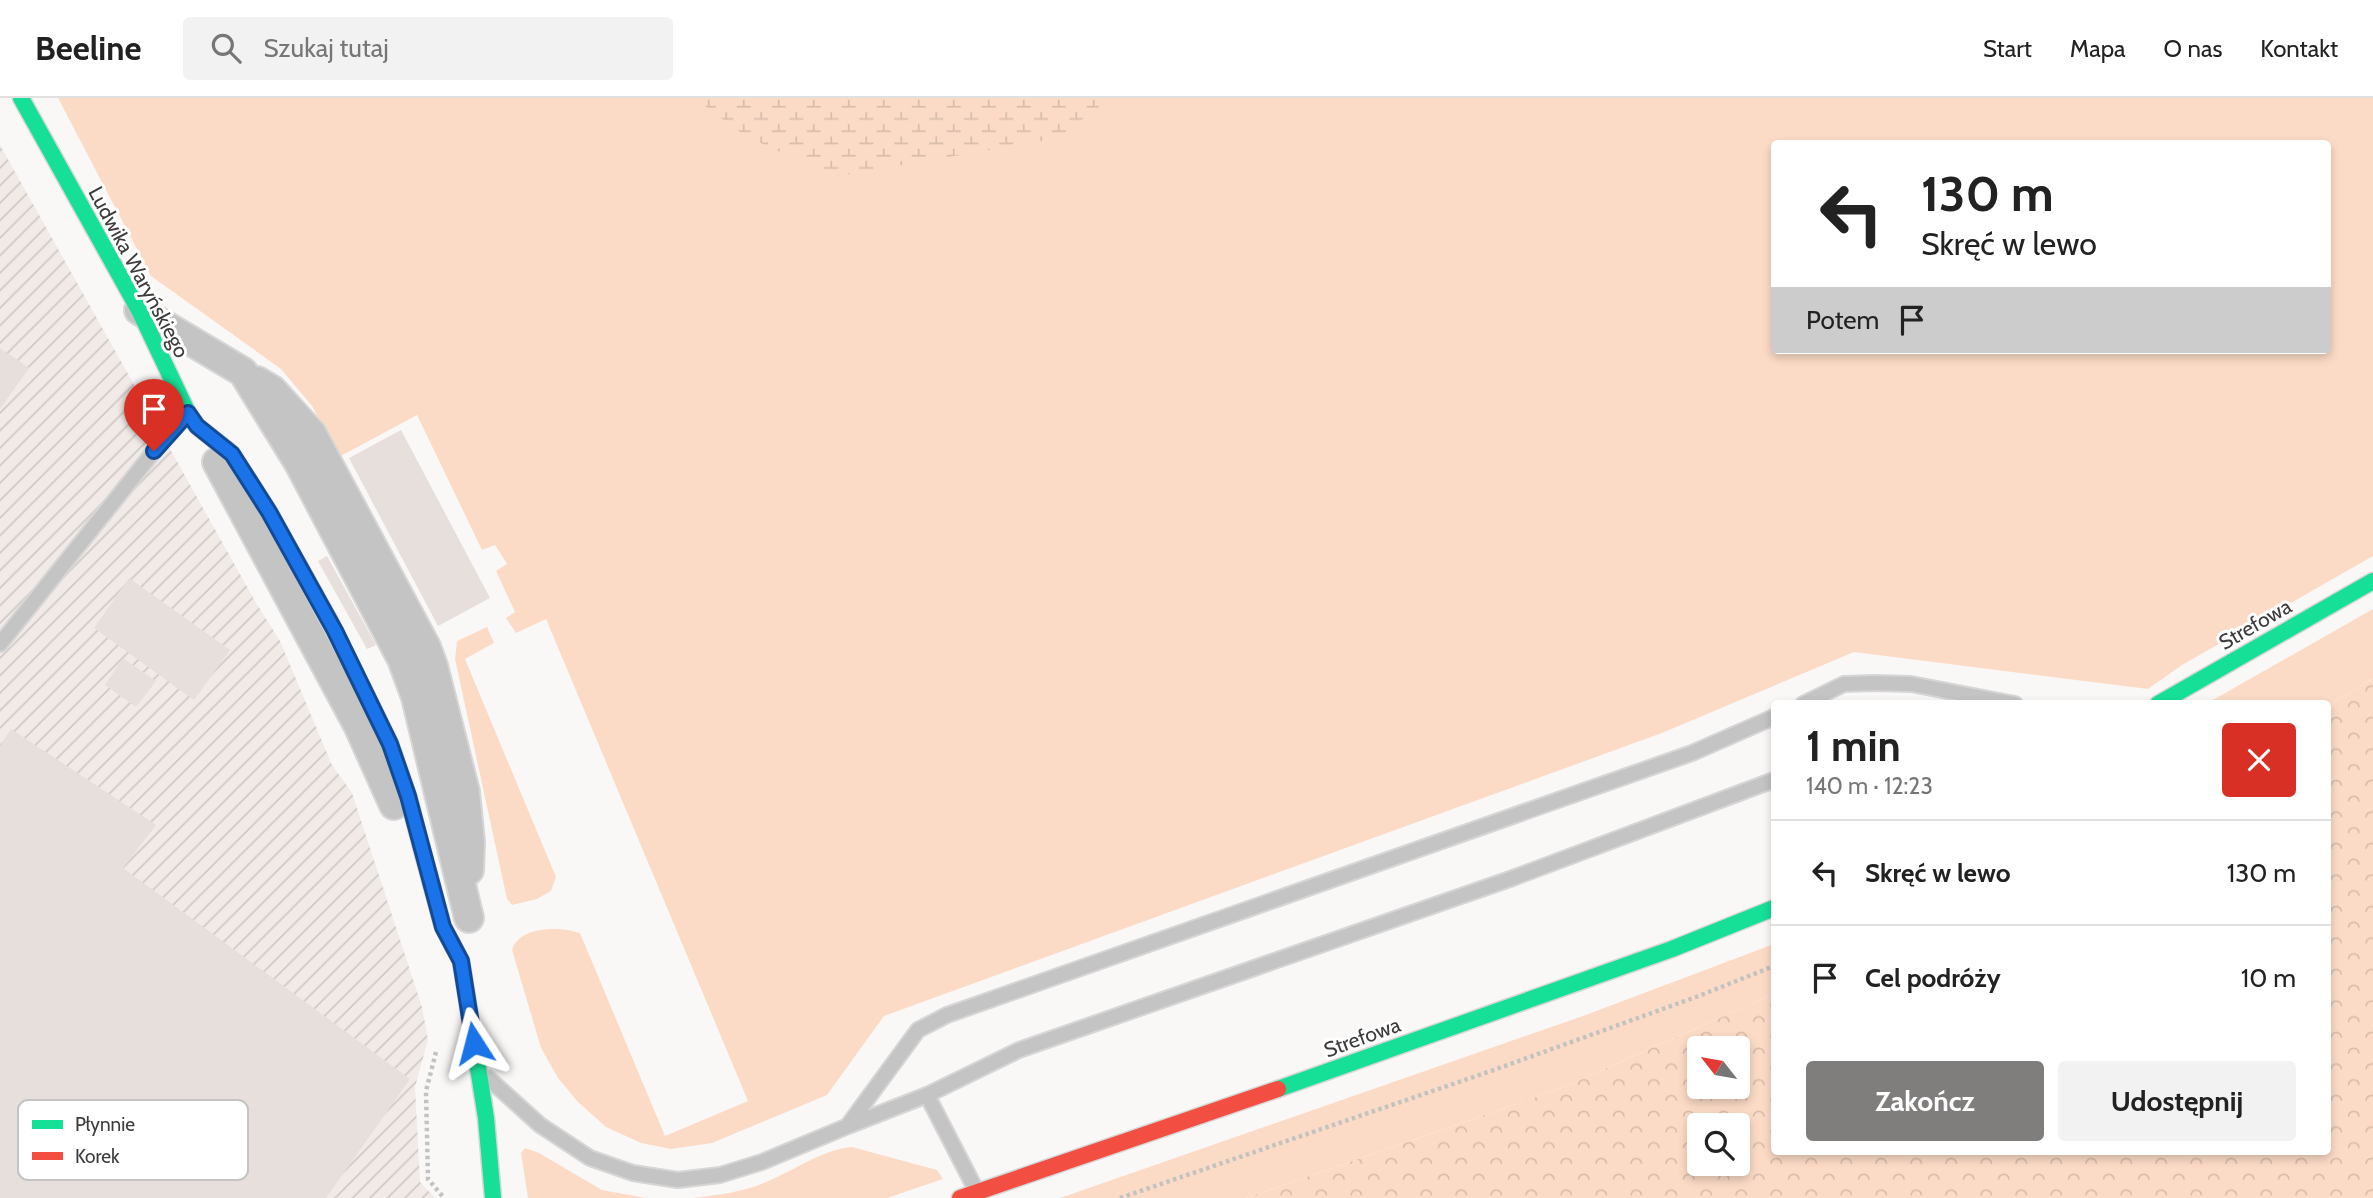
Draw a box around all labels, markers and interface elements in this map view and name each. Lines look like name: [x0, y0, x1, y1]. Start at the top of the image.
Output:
search box: [183, 17, 673, 80]
text: Beeline: [35, 28, 141, 68]
icon: search: [207, 29, 245, 67]
text: Szukaj tutaj: [263, 32, 389, 64]
text: Start: [1983, 34, 2032, 63]
text: Mapa: [2070, 34, 2126, 63]
text: O nas: [2164, 34, 2222, 63]
text: Kontakt: [2260, 34, 2338, 63]
text: 130 m: [1921, 164, 2054, 223]
icon: left: [1806, 168, 1897, 259]
street label: Ludwika Waryńskiego: [83, 182, 195, 362]
text: Skręć w lewo: [1921, 224, 2097, 263]
icon: arrive: [1893, 301, 1931, 339]
text: Potem: [1806, 304, 1879, 336]
pin: [124, 379, 184, 451]
icon: arrive: [135, 390, 173, 428]
street label: Strefowa: [2214, 593, 2296, 655]
text: 1 min: [1806, 720, 1901, 772]
button: close: [2222, 723, 2296, 797]
text: 140 m · 12:23: [1806, 772, 1933, 800]
icon: left: [1806, 854, 1844, 892]
text: Skręć w lewo: [1865, 857, 2011, 889]
text: 130 m: [2227, 857, 2296, 889]
icon: arrive: [1806, 959, 1844, 997]
text: Cel podróży: [1865, 962, 2001, 994]
text: 10 m: [2241, 962, 2296, 994]
position arrow: [437, 1006, 511, 1080]
street label: Strefowa: [1320, 1012, 1404, 1062]
north arrow: [1687, 1036, 1750, 1099]
map controls: [1687, 1036, 1750, 1176]
button: Zakończ: [1806, 1061, 2044, 1141]
button: Udostępnij: [2058, 1061, 2296, 1141]
legend: [18, 1100, 248, 1180]
text: Płynnie: [75, 1113, 135, 1136]
button: search: [1687, 1113, 1750, 1176]
text: Korek: [75, 1145, 120, 1168]

